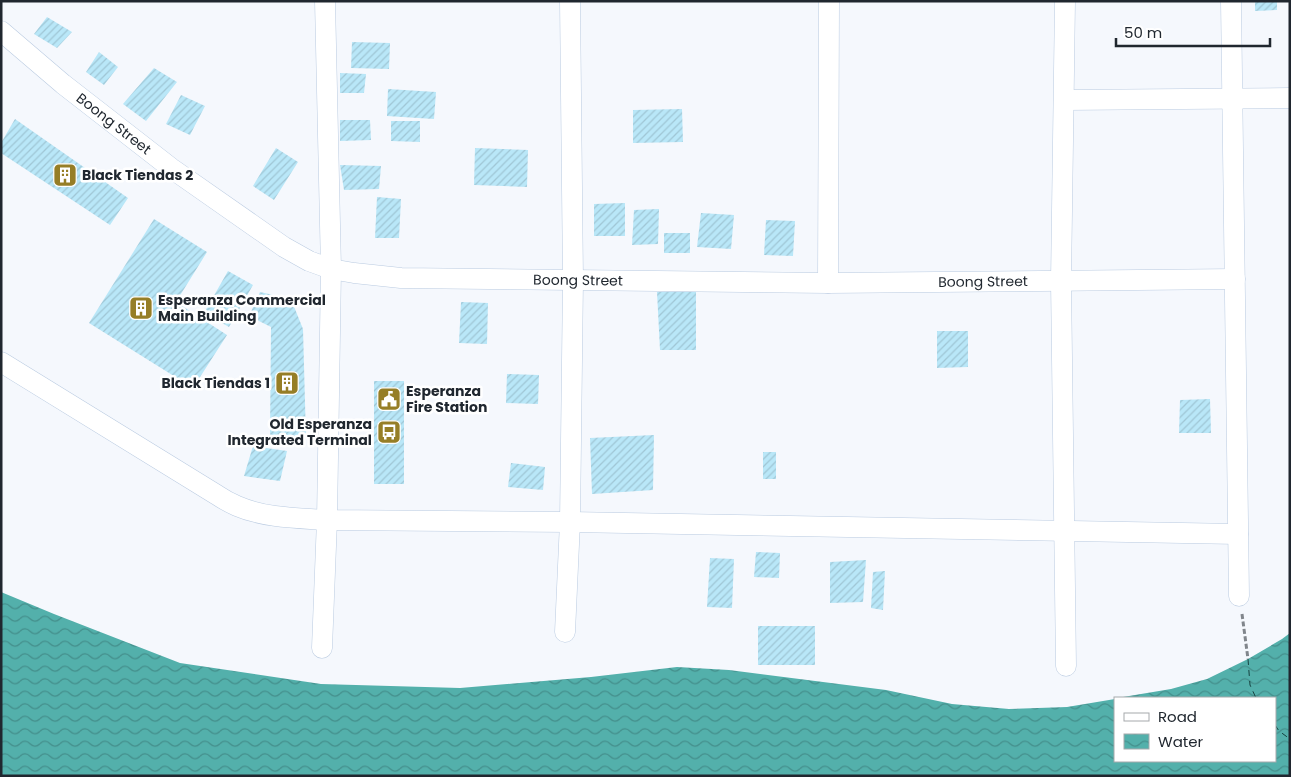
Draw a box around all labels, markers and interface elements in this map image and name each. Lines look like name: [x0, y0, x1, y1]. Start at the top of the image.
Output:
scale bar: [1116, 15, 1270, 47]
text: 50 m: [1124, 22, 1162, 43]
street label: Boong Street: [72, 88, 155, 159]
building icon: Black Tiendas 2: [52, 162, 78, 188]
place label: Black Tiendas 2: [82, 165, 193, 185]
street label: Boong Street: [533, 270, 623, 291]
street label: Boong Street: [938, 271, 1028, 292]
place label: Esperanza Commercial Main Building: [158, 290, 326, 326]
building icon: Esperanza Commercial Main Building: [128, 295, 154, 321]
building icon: Black Tiendas 1: [274, 370, 300, 396]
place label: Black Tiendas 1: [162, 373, 270, 393]
place label: Esperanza Fire Station: [406, 381, 487, 417]
public building icon: Esperanza Fire Station: [376, 386, 402, 412]
place label: Old Esperanza Integrated Terminal: [227, 414, 372, 450]
bus stop icon: Old Esperanza Integrated Terminal: [376, 419, 402, 445]
legend: [1114, 697, 1276, 762]
text: Road: [1158, 706, 1197, 727]
text: Water: [1158, 731, 1204, 752]

